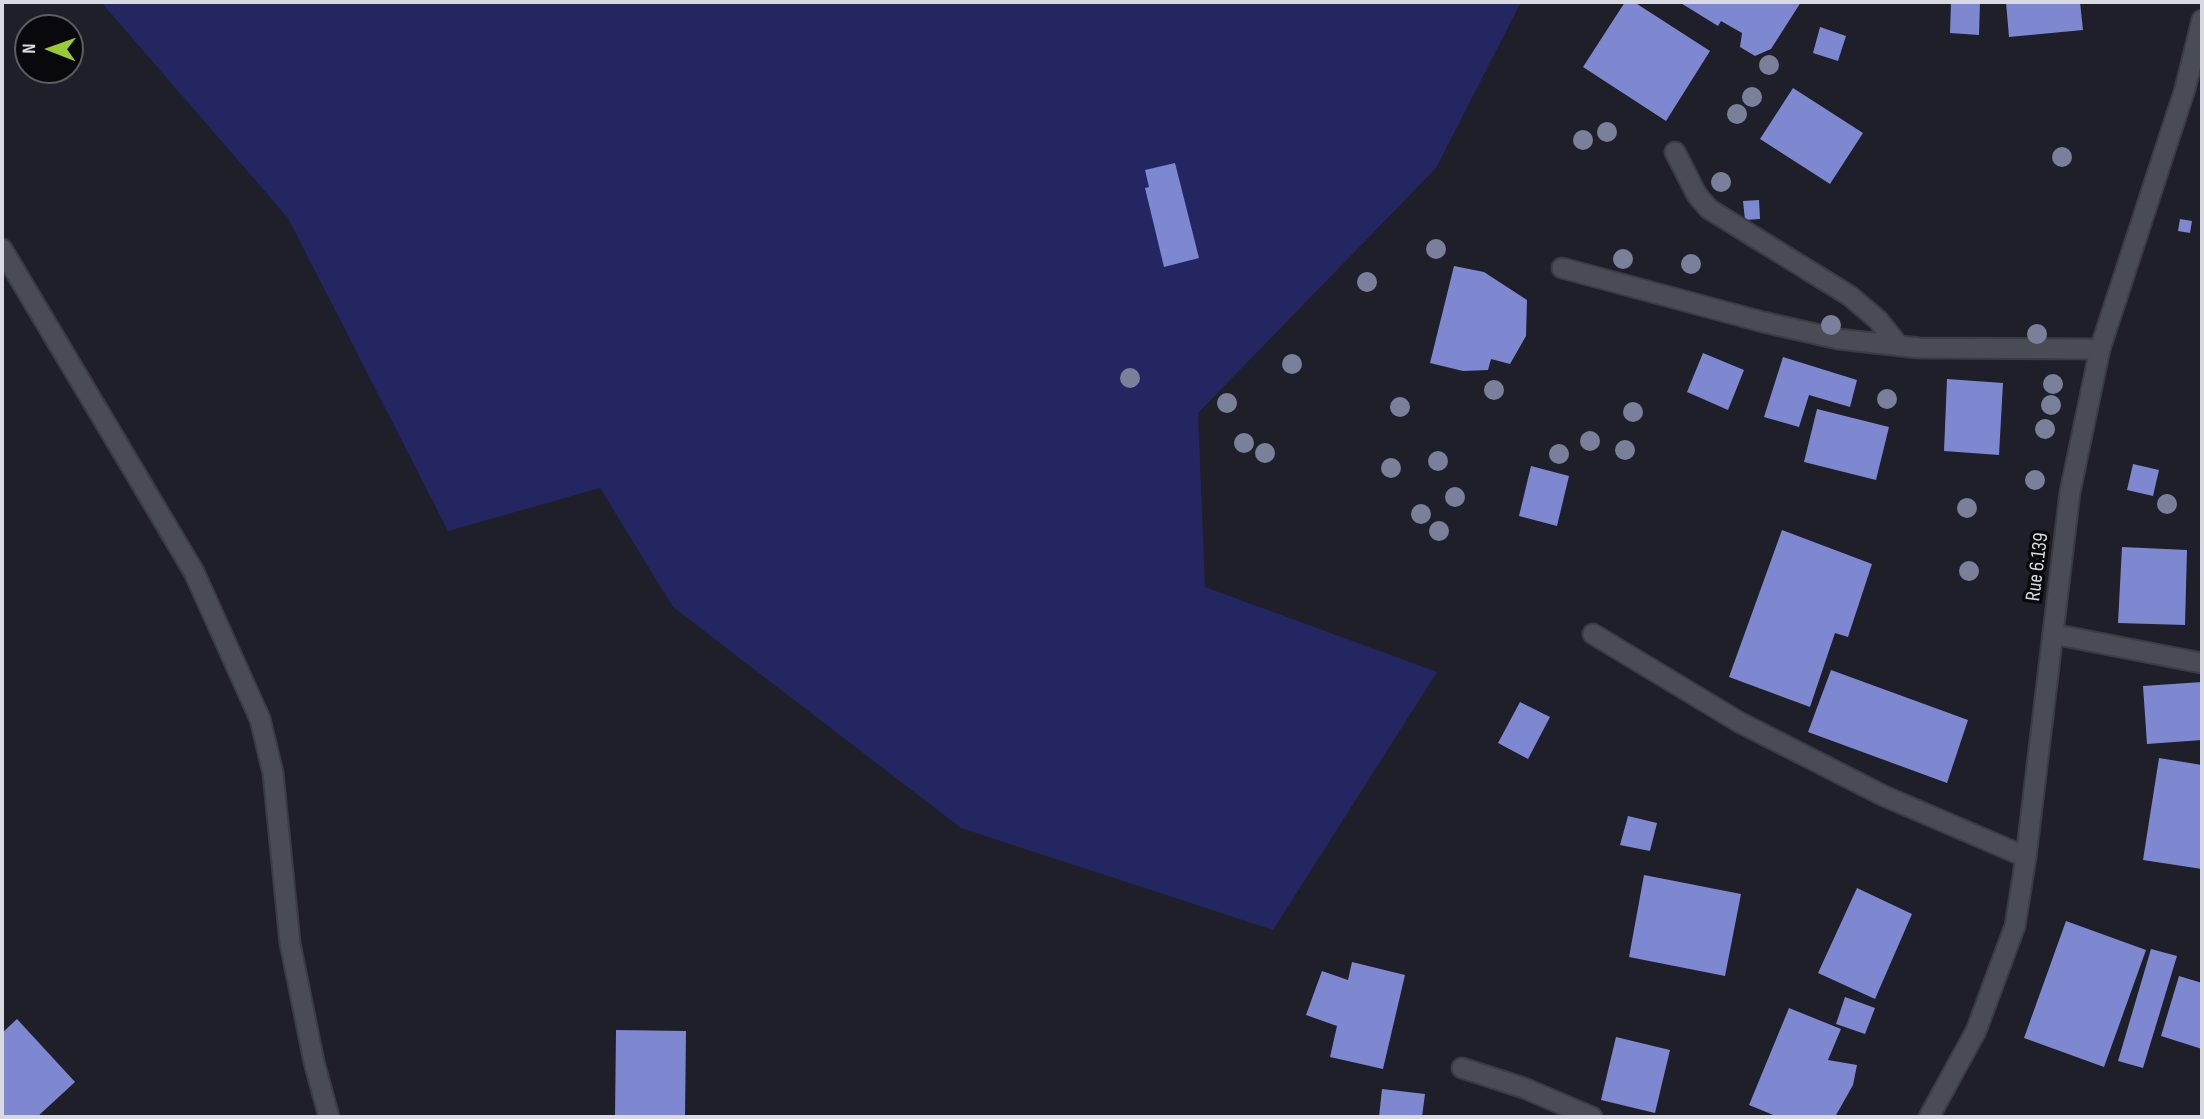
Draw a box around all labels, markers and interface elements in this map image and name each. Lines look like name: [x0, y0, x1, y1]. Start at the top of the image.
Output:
north arrow: [14, 14, 84, 84]
text: N: [18, 43, 41, 54]
street label: Rue 6.139: [2021, 531, 2055, 603]

